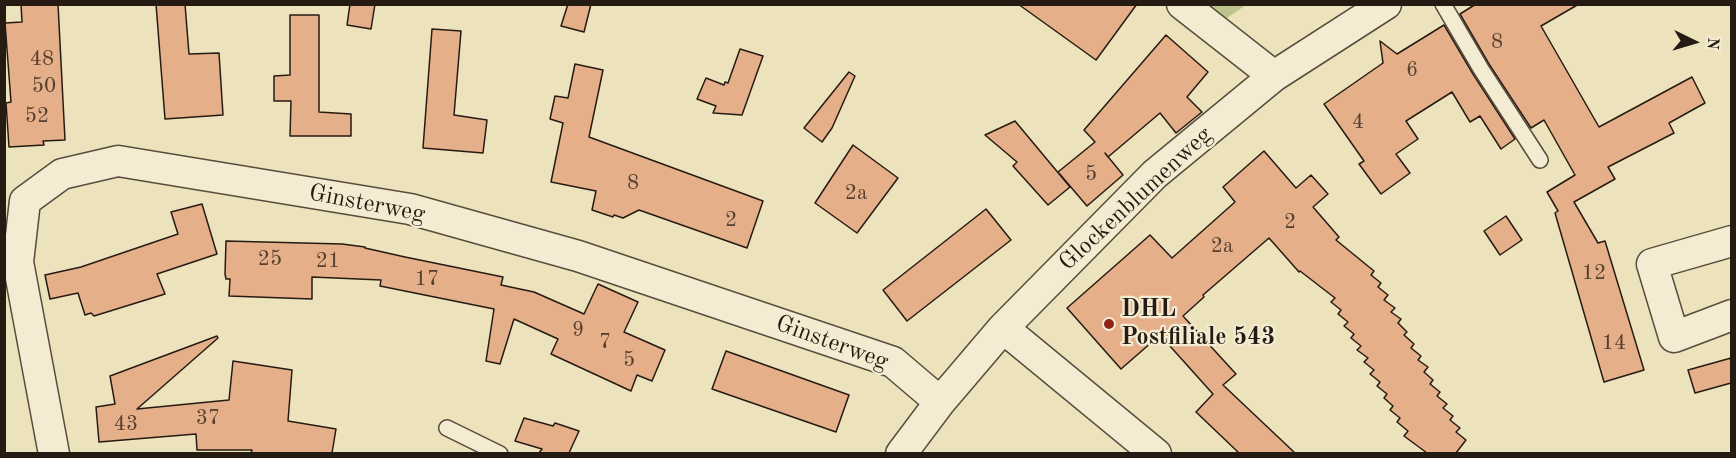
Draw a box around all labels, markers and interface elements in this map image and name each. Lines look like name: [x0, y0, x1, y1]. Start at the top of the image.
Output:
north arrow: [1664, 12, 1724, 72]
house number: 8: [1491, 29, 1503, 55]
text: N: [1703, 37, 1720, 50]
house number: 48: [30, 46, 54, 72]
house number: 6: [1406, 57, 1418, 83]
house number: 50: [32, 73, 56, 99]
house number: 52: [25, 103, 49, 129]
house number: 4: [1352, 109, 1364, 135]
street label: Glockenblumenweg: [1054, 121, 1218, 277]
house number: 5: [1085, 161, 1097, 187]
house number: 8: [627, 170, 639, 196]
street label: Ginsterweg: [306, 179, 428, 229]
house number: 2a: [845, 180, 867, 206]
house number: 2: [725, 207, 737, 233]
house number: 2: [1284, 209, 1296, 235]
house number: 2a: [1211, 233, 1233, 259]
house number: 25: [258, 246, 282, 272]
house number: 21: [316, 248, 340, 274]
house number: 12: [1582, 260, 1606, 286]
house number: 17: [415, 266, 439, 292]
place label: DHL Postfiliale 543: [1121, 296, 1275, 352]
street label: Ginsterweg: [772, 309, 892, 377]
house number: 9: [572, 317, 584, 343]
marker: DHL Postfiliale 543: [1102, 317, 1116, 331]
house number: 7: [599, 329, 611, 355]
house number: 14: [1602, 330, 1626, 356]
house number: 5: [623, 347, 635, 373]
house number: 37: [196, 405, 220, 431]
house number: 43: [114, 411, 138, 437]

